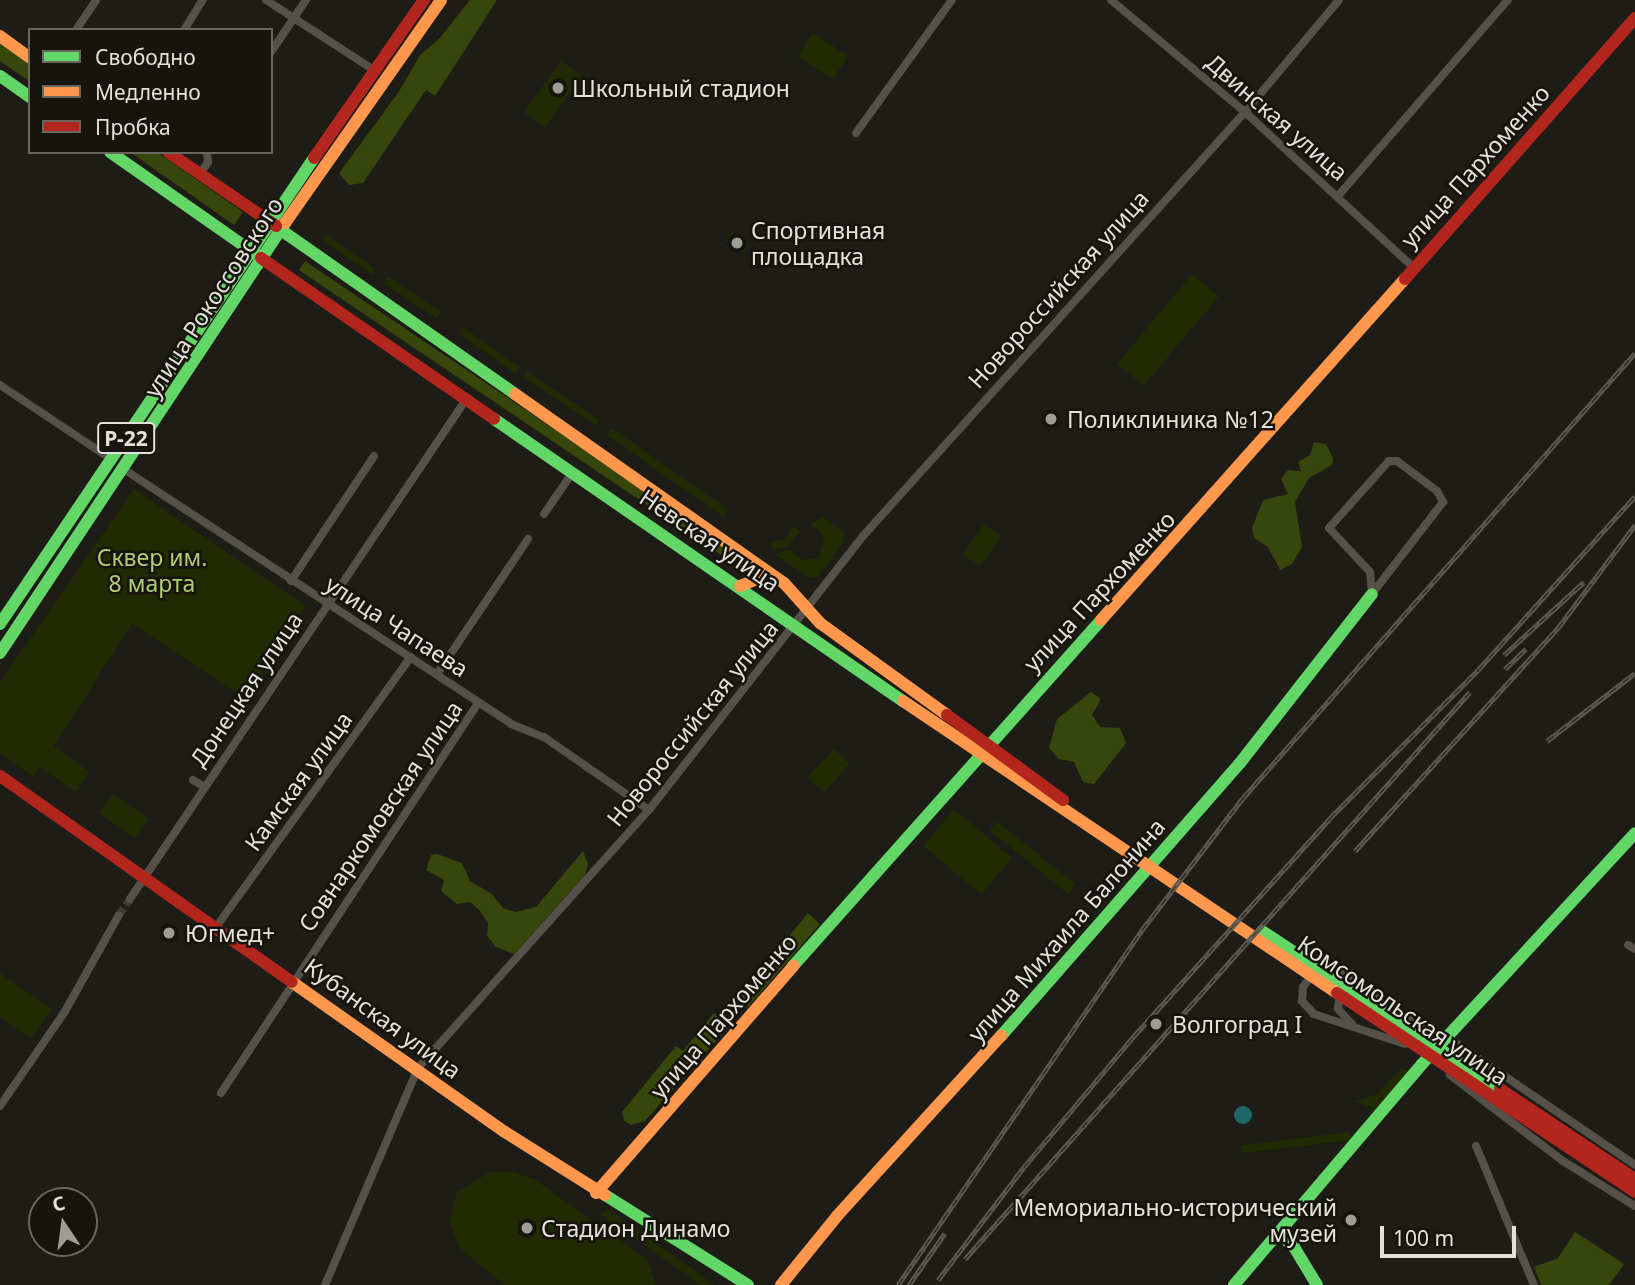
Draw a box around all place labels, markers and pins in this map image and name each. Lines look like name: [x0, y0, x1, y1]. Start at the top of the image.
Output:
place label: Школьный стадион: [572, 74, 790, 102]
marker: Школьный стадион: [550, 80, 566, 96]
place label: Спортивная площадка: [751, 216, 885, 270]
marker: Спортивная площадка: [729, 235, 745, 251]
place label: Поликлиника №12: [1067, 405, 1274, 433]
marker: Поликлиника №12: [1041, 409, 1061, 429]
place label: Югмед+: [185, 919, 275, 947]
marker: Югмед+: [159, 923, 179, 943]
place label: Волгоград I: [1172, 1010, 1302, 1038]
marker: Волгоград I: [1146, 1014, 1166, 1034]
place label: Мемориально-исторический музей: [1014, 1193, 1337, 1247]
marker: Мемориально-исторический музей: [1343, 1212, 1359, 1228]
place label: Стадион Динамо: [541, 1214, 730, 1242]
marker: Стадион Динамо: [519, 1220, 535, 1236]

